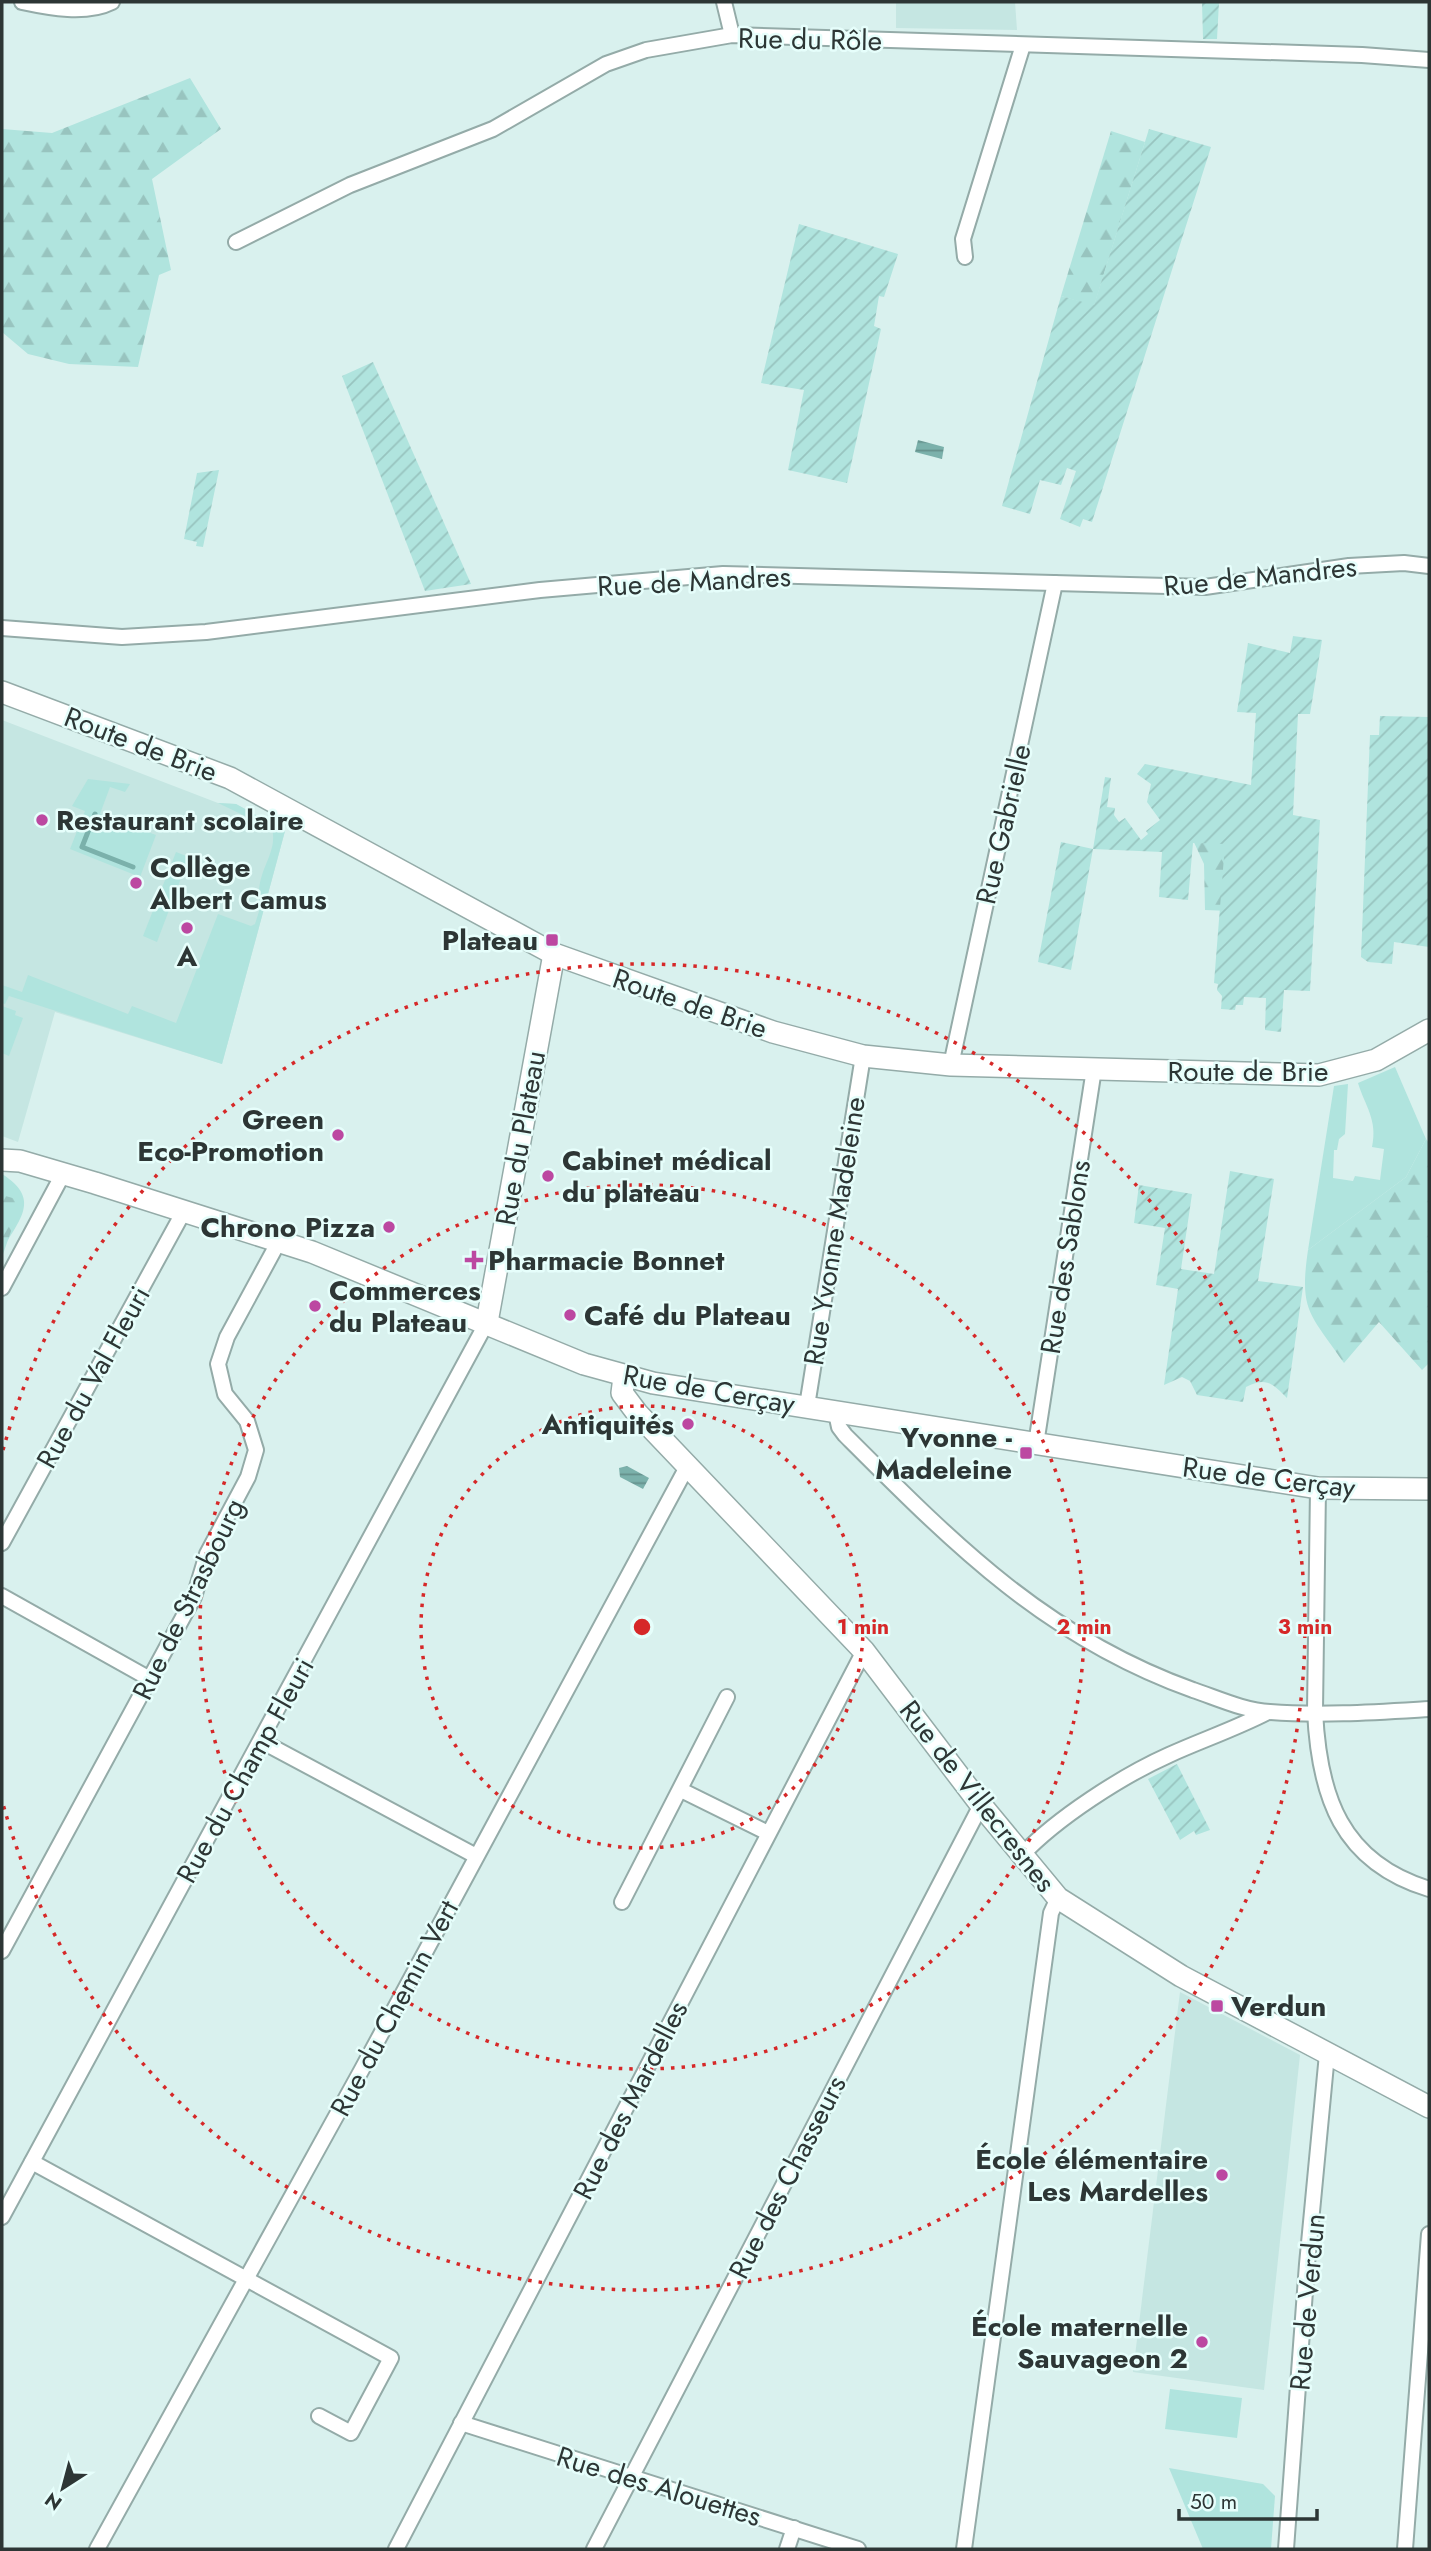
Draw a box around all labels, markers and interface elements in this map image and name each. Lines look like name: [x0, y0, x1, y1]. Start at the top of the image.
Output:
street label: Rue du Rôle: [738, 18, 882, 61]
street label: Rue de Mandres: [1162, 546, 1359, 607]
street label: Rue de Mandres: [596, 556, 792, 607]
street label: Route de Brie: [58, 696, 223, 792]
street label: Rue Gabrielle: [965, 740, 1042, 908]
place label: Restaurant scolaire: [56, 800, 304, 841]
marker: Restaurant scolaire: [34, 812, 50, 828]
place label: Collège Albert Camus: [149, 847, 327, 920]
marker: Collège Albert Camus: [128, 875, 144, 891]
marker: A: [179, 920, 195, 936]
place label: Plateau: [442, 920, 538, 961]
marker: Plateau: [544, 932, 560, 948]
place label: A: [176, 936, 198, 977]
street label: Route de Brie: [607, 958, 773, 1049]
street label: Rue du Plateau: [485, 1047, 556, 1229]
street label: Route de Brie: [1168, 1051, 1328, 1092]
street label: Rue Yvonne Madeleine: [793, 1094, 876, 1368]
place label: Green Eco-Promotion: [137, 1099, 324, 1172]
marker: Green Eco-Promotion: [330, 1127, 346, 1143]
place label: Cabinet médical du plateau: [562, 1140, 772, 1213]
street label: Rue des Sablons: [1030, 1157, 1101, 1357]
marker: Cabinet médical du plateau: [540, 1168, 556, 1184]
place label: Chrono Pizza: [200, 1207, 375, 1248]
marker: Chrono Pizza: [381, 1219, 397, 1235]
place label: Pharmacie Bonnet: [488, 1240, 724, 1281]
marker: Pharmacie Bonnet: [466, 1252, 482, 1268]
place label: Commerces du Plateau: [329, 1270, 481, 1343]
street label: Rue du Val Fleuri: [26, 1279, 161, 1476]
place label: Café du Plateau: [584, 1295, 791, 1336]
marker: Commerces du Plateau: [307, 1298, 323, 1314]
marker: Café du Plateau: [562, 1307, 578, 1323]
street label: Rue de Cerçay: [620, 1354, 799, 1425]
place label: Antiquités: [541, 1404, 674, 1445]
marker: Antiquités: [680, 1416, 696, 1432]
place label: Yvonne - Madeleine: [875, 1417, 1013, 1490]
marker: Yvonne - Madeleine: [1018, 1445, 1034, 1461]
street label: Rue de Cerçay: [1180, 1447, 1358, 1509]
street label: Rue de Strasbourg: [122, 1492, 255, 1707]
text: 1 min: [837, 1612, 889, 1642]
text: 2 min: [1056, 1612, 1112, 1642]
text: 3 min: [1278, 1612, 1332, 1642]
centre of rings: [630, 1615, 654, 1639]
street label: Rue du Champ Fleuri: [166, 1650, 325, 1890]
street label: Rue de Villecresnes: [890, 1692, 1066, 1901]
street label: Rue du Chemin Vert: [320, 1893, 469, 2124]
place label: Verdun: [1230, 1986, 1326, 2027]
street label: Rue des Mardelles: [563, 1994, 698, 2207]
marker: Verdun: [1209, 1998, 1225, 2014]
street label: Rue des Chasseurs: [719, 2068, 856, 2286]
place label: École élémentaire Les Mardelles: [975, 2139, 1208, 2212]
marker: École élémentaire Les Mardelles: [1214, 2167, 1230, 2183]
street label: Rue de Verdun: [1279, 2212, 1336, 2392]
place label: École maternelle Sauvageon 2: [971, 2306, 1188, 2379]
marker: École maternelle Sauvageon 2: [1194, 2334, 1210, 2350]
street label: Rue des Alouettes: [552, 2436, 766, 2537]
north arrow: [28, 2453, 98, 2523]
scale bar: [1179, 2478, 1317, 2522]
text: N: [39, 2486, 67, 2517]
text: 50 m: [1190, 2487, 1237, 2517]

